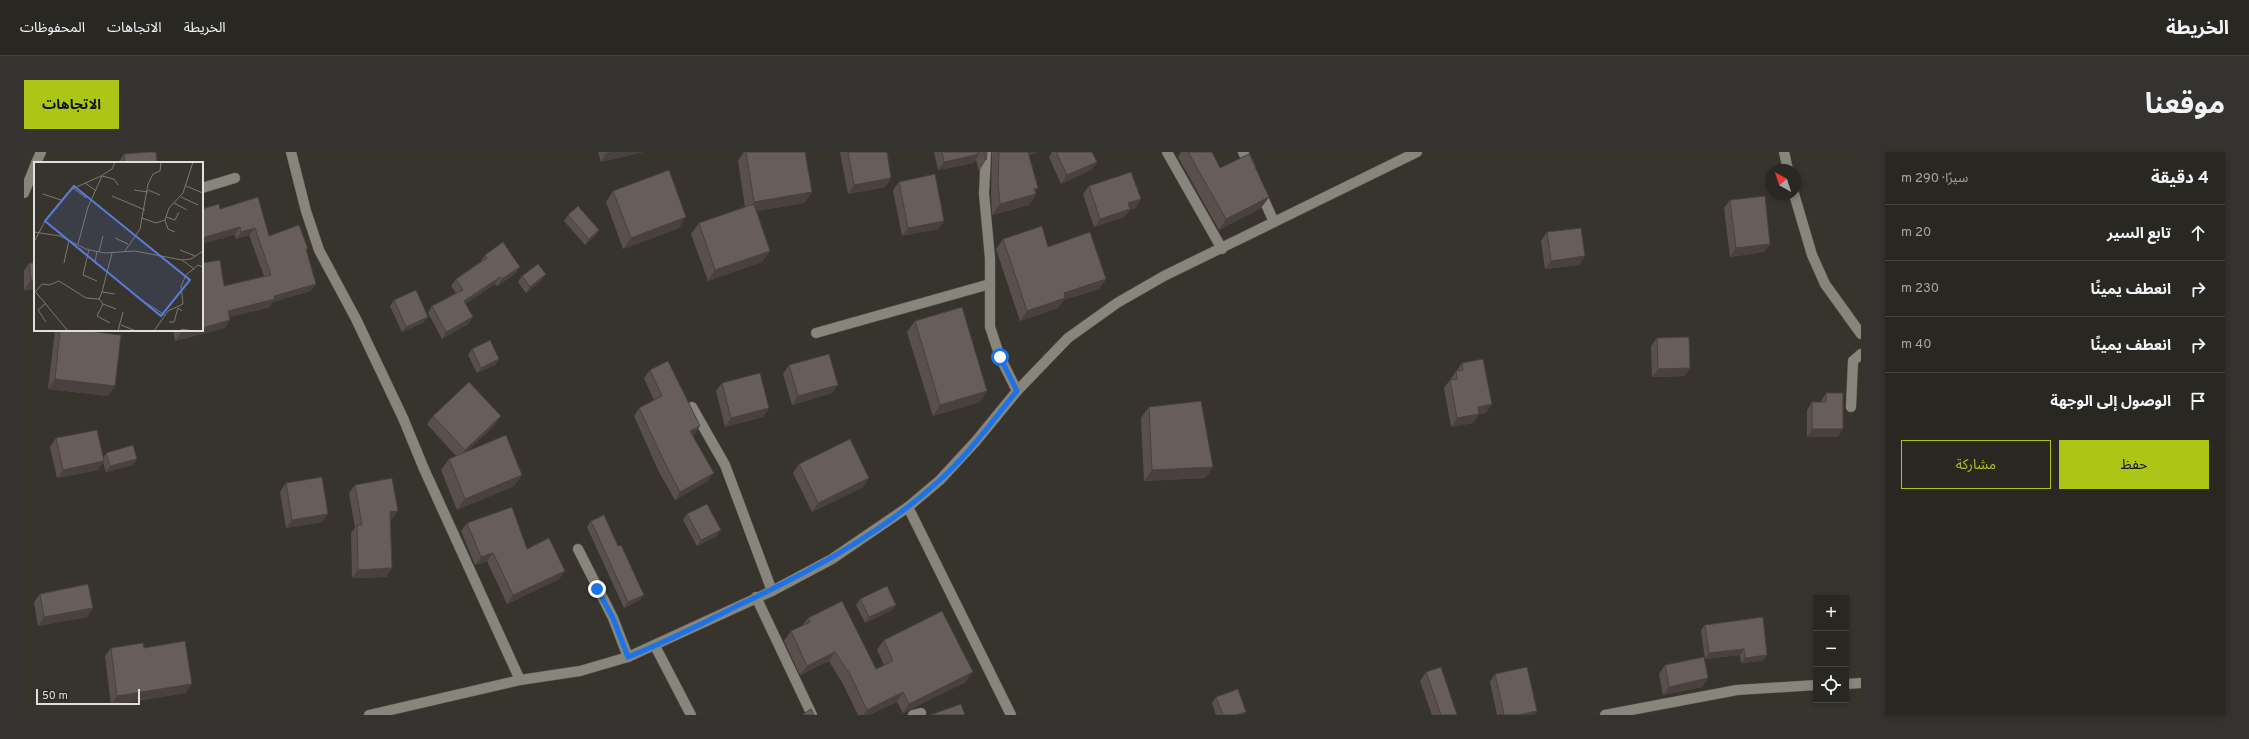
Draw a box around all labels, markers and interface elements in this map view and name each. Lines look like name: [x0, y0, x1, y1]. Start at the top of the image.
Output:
text: الخريطة: [2166, 17, 2229, 41]
text: المحفوظات: [20, 20, 85, 37]
text: الاتجاهات: [107, 20, 162, 37]
text: الخريطة: [184, 20, 226, 37]
button: الاتجاهات: [24, 80, 119, 129]
text: موقعنا: [2145, 88, 2225, 124]
inset map: [34, 162, 203, 331]
north arrow: [1765, 164, 1801, 200]
text: 4 دقيقة: [2151, 168, 2209, 190]
text: سيرًا · 290 m: [1901, 171, 1968, 187]
icon: ahead: [2187, 222, 2209, 244]
text: 20 m: [1901, 225, 1931, 241]
text: تابع السير: [2107, 225, 2171, 244]
icon: right: [2187, 278, 2209, 300]
text: 230 m: [1901, 281, 1939, 297]
text: انعطف يمينًا: [2091, 281, 2171, 300]
icon: right: [2187, 334, 2209, 356]
text: 40 m: [1901, 337, 1932, 353]
text: انعطف يمينًا: [2091, 337, 2171, 356]
route start: [991, 348, 1009, 366]
icon: arrive: [2187, 390, 2209, 412]
text: الوصول إلى الوجهة: [2050, 393, 2171, 412]
button: مشاركة: [1901, 440, 2051, 489]
button: حفظ: [2059, 440, 2209, 489]
route end: [588, 580, 606, 598]
map controls: [1813, 595, 1849, 703]
button: +: [1813, 595, 1849, 631]
button: −: [1813, 631, 1849, 667]
button: locate: [1813, 667, 1849, 703]
scale bar: [36, 687, 140, 706]
text: 50 m: [42, 689, 68, 703]

